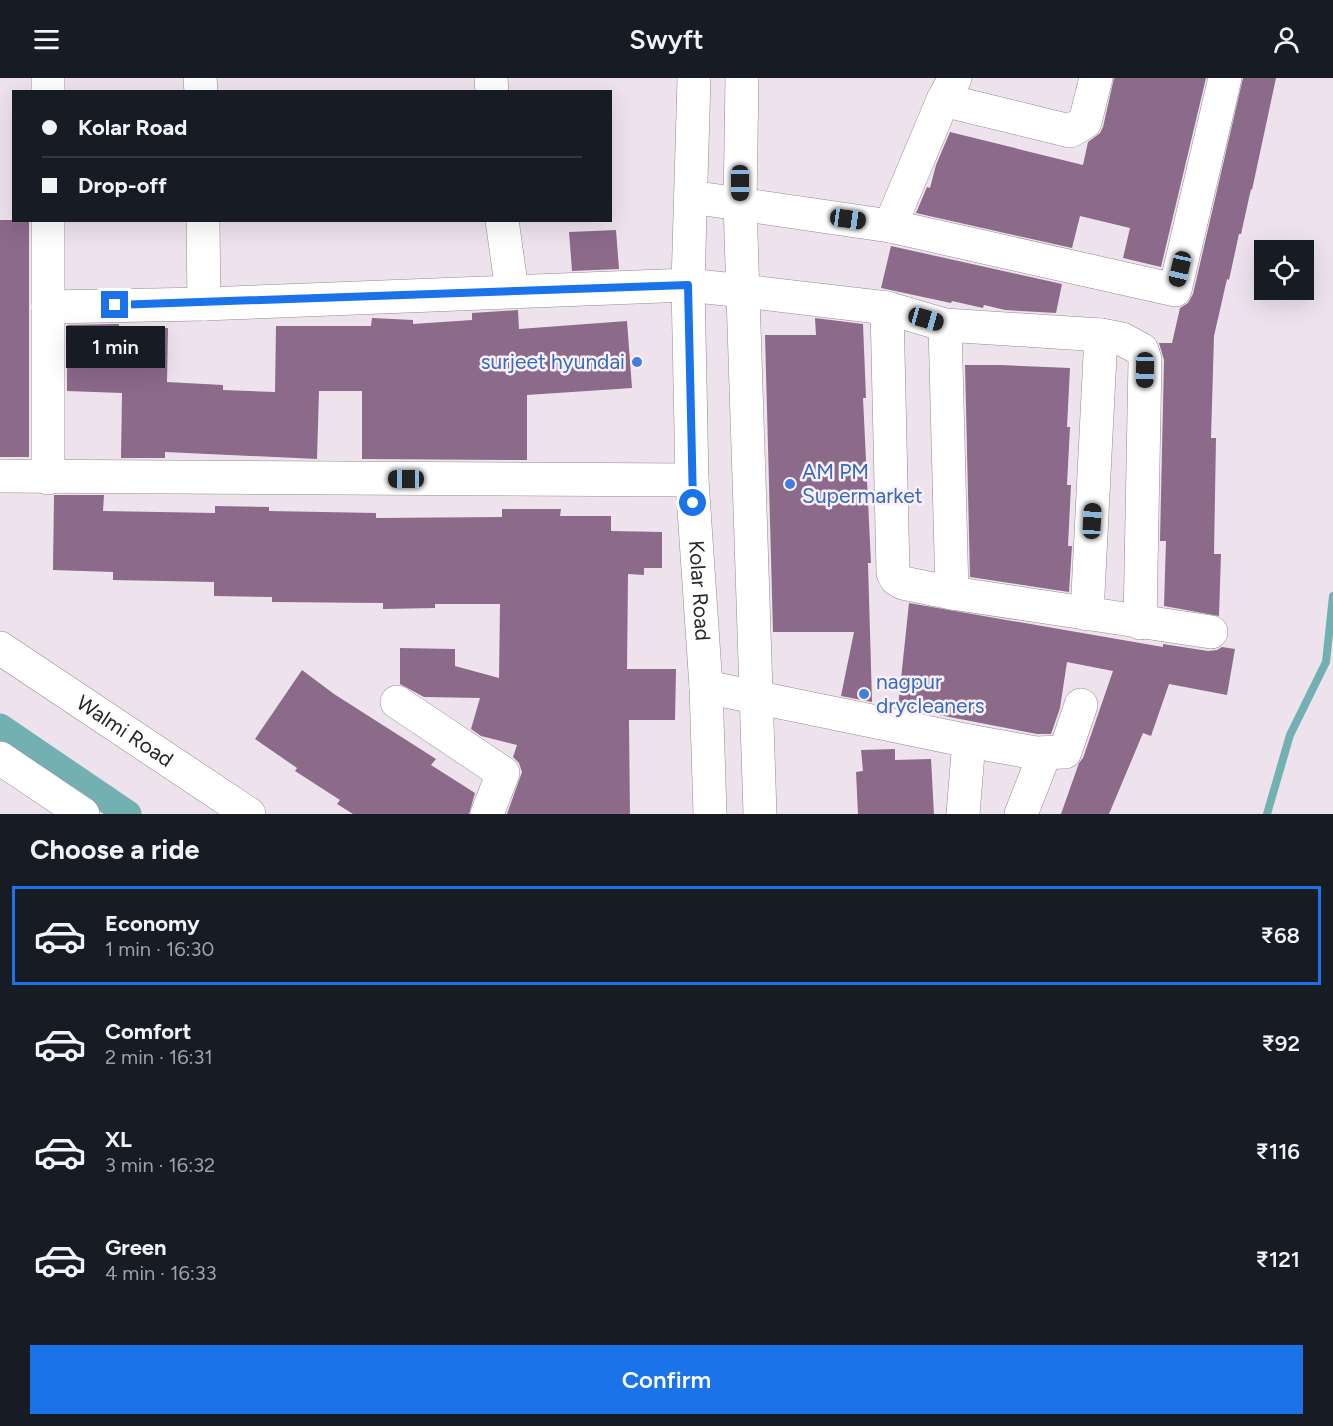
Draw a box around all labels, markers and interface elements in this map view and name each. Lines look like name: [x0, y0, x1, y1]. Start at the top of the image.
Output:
icon: menu: [30, 23, 63, 56]
text: Swyft: [629, 23, 704, 56]
icon: person: [1270, 23, 1303, 56]
text: Kolar Road: [78, 114, 187, 141]
car: [731, 165, 749, 201]
text: Drop-off: [78, 172, 167, 199]
car: [829, 208, 867, 230]
map controls: [1254, 240, 1314, 300]
button: locate: [1254, 240, 1314, 300]
car: [1167, 249, 1193, 289]
route end: [101, 291, 128, 318]
car: [906, 305, 946, 333]
callout: 1 min: [66, 326, 164, 368]
text: 1 min: [92, 335, 139, 359]
place label: surjeet hyundai: [481, 349, 625, 374]
car: [1136, 352, 1154, 388]
marker: surjeet hyundai: [630, 355, 644, 369]
place label: AM PM Supermarket: [802, 459, 923, 508]
car: [388, 470, 424, 488]
marker: AM PM Supermarket: [783, 477, 797, 491]
route start: [679, 489, 706, 516]
car: [1082, 503, 1102, 539]
street label: Kolar Road: [684, 539, 716, 642]
place label: nagpur drycleaners: [876, 669, 984, 718]
marker: nagpur drycleaners: [857, 687, 871, 701]
street label: Walmi Road: [72, 690, 178, 772]
text: Choose a ride: [30, 833, 199, 866]
icon: car: [33, 909, 87, 963]
text: Economy: [105, 910, 200, 937]
text: ₹68: [1260, 922, 1300, 949]
text: 1 min · 16:30: [105, 937, 214, 961]
icon: car: [33, 1017, 87, 1071]
text: Comfort: [105, 1018, 191, 1045]
text: ₹92: [1261, 1030, 1300, 1057]
text: 2 min · 16:31: [105, 1045, 213, 1069]
icon: car: [33, 1125, 87, 1179]
text: XL: [105, 1126, 132, 1153]
text: ₹116: [1256, 1138, 1300, 1165]
text: 3 min · 16:32: [105, 1153, 215, 1177]
icon: car: [33, 1233, 87, 1287]
text: Green: [105, 1234, 167, 1261]
text: ₹121: [1256, 1246, 1300, 1273]
text: 4 min · 16:33: [105, 1261, 217, 1285]
button: Confirm: [30, 1345, 1303, 1414]

